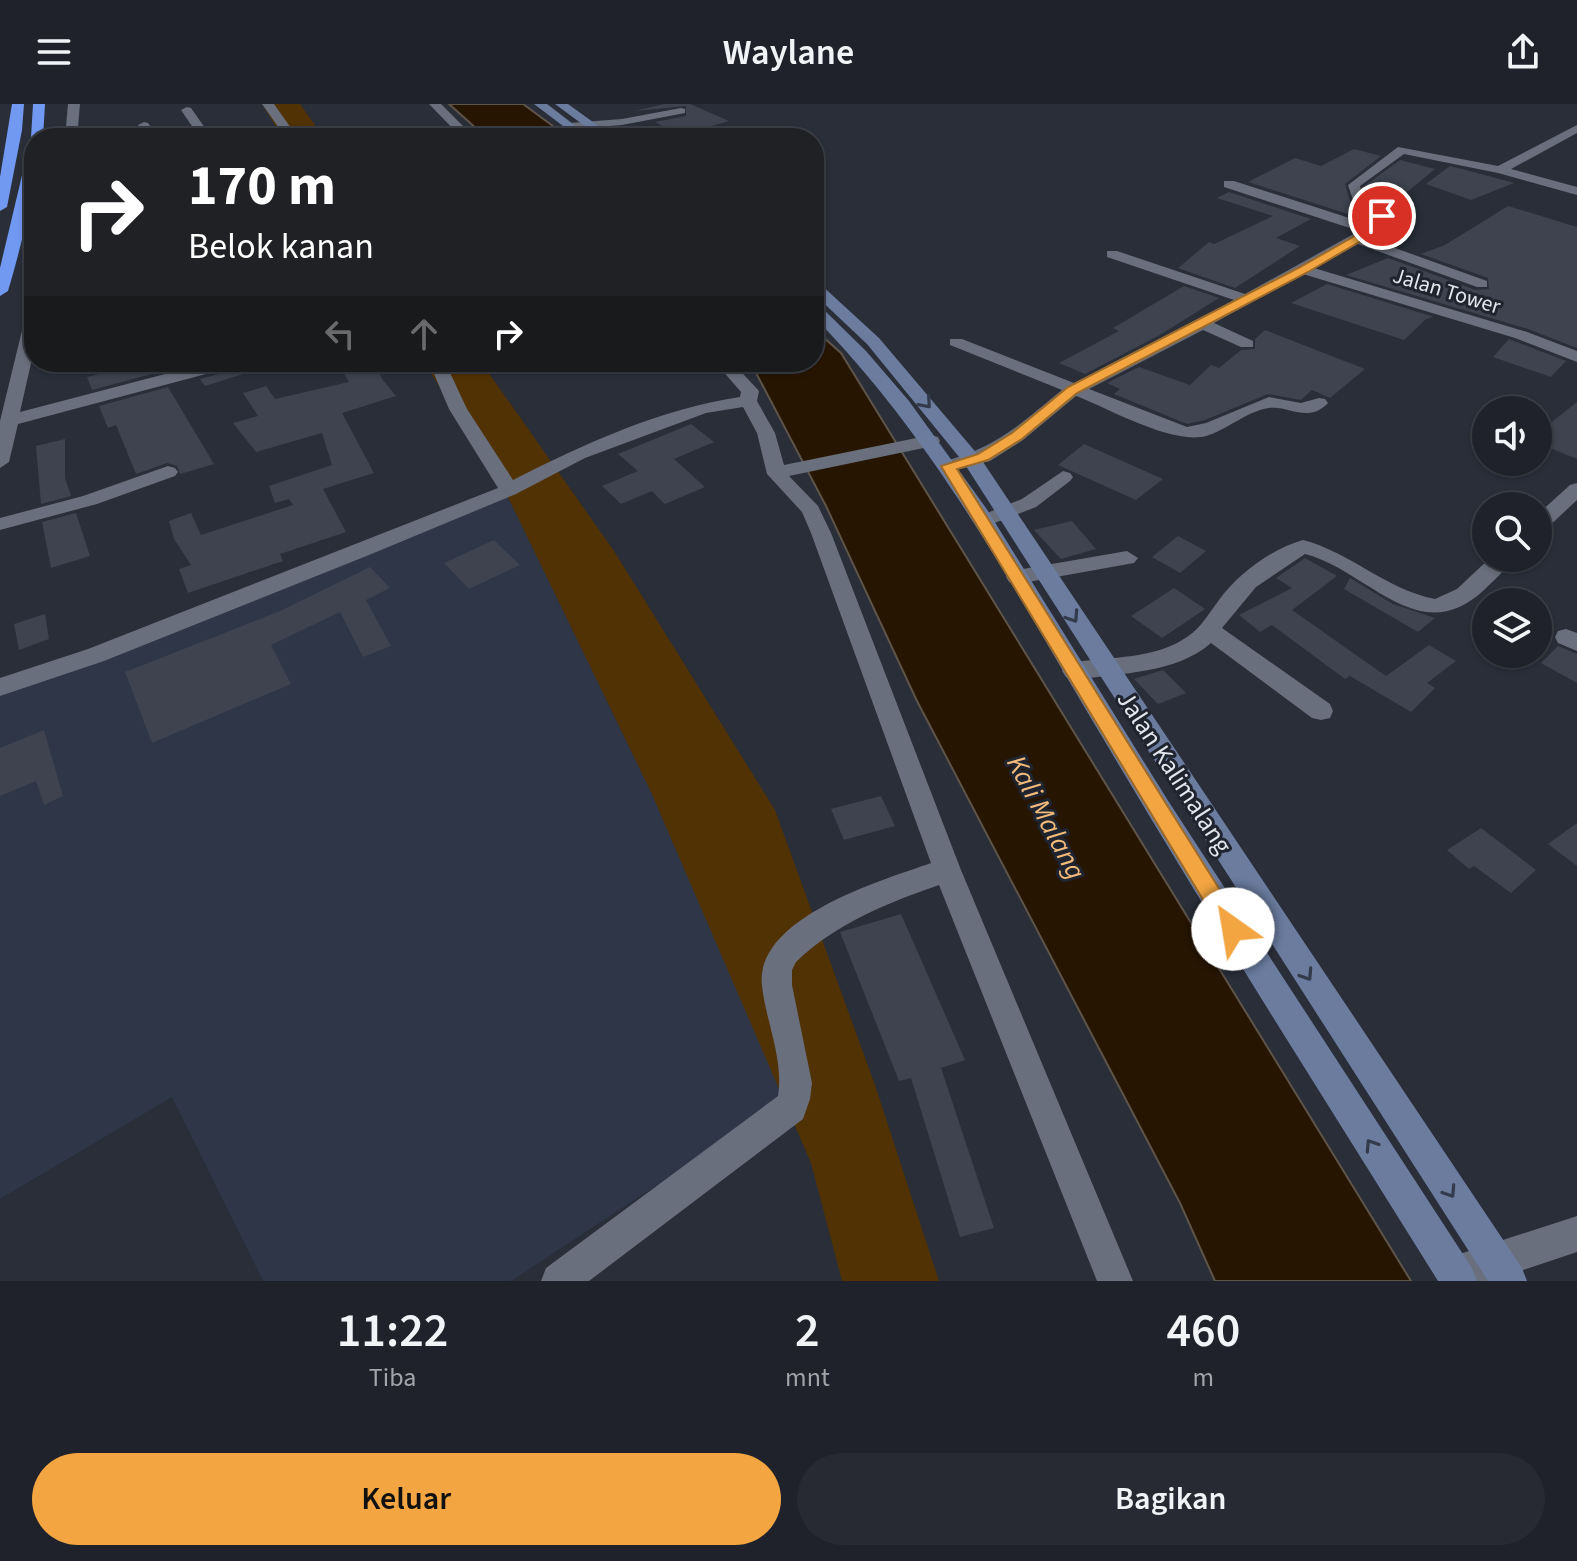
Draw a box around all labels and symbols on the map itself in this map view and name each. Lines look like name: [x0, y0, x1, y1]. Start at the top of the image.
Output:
pin: [1348, 182, 1416, 250]
street label: Jalan Tower: [1389, 259, 1505, 323]
one-way arrow: [916, 393, 931, 408]
one-way arrow: [1063, 608, 1078, 622]
street label: Jalan Kalimalang: [1108, 684, 1241, 861]
water label: Kali Malang: [997, 748, 1096, 887]
position arrow: [1191, 887, 1275, 971]
one-way arrow: [1297, 966, 1312, 981]
one-way arrow: [1366, 1139, 1381, 1153]
one-way arrow: [1440, 1183, 1455, 1198]

